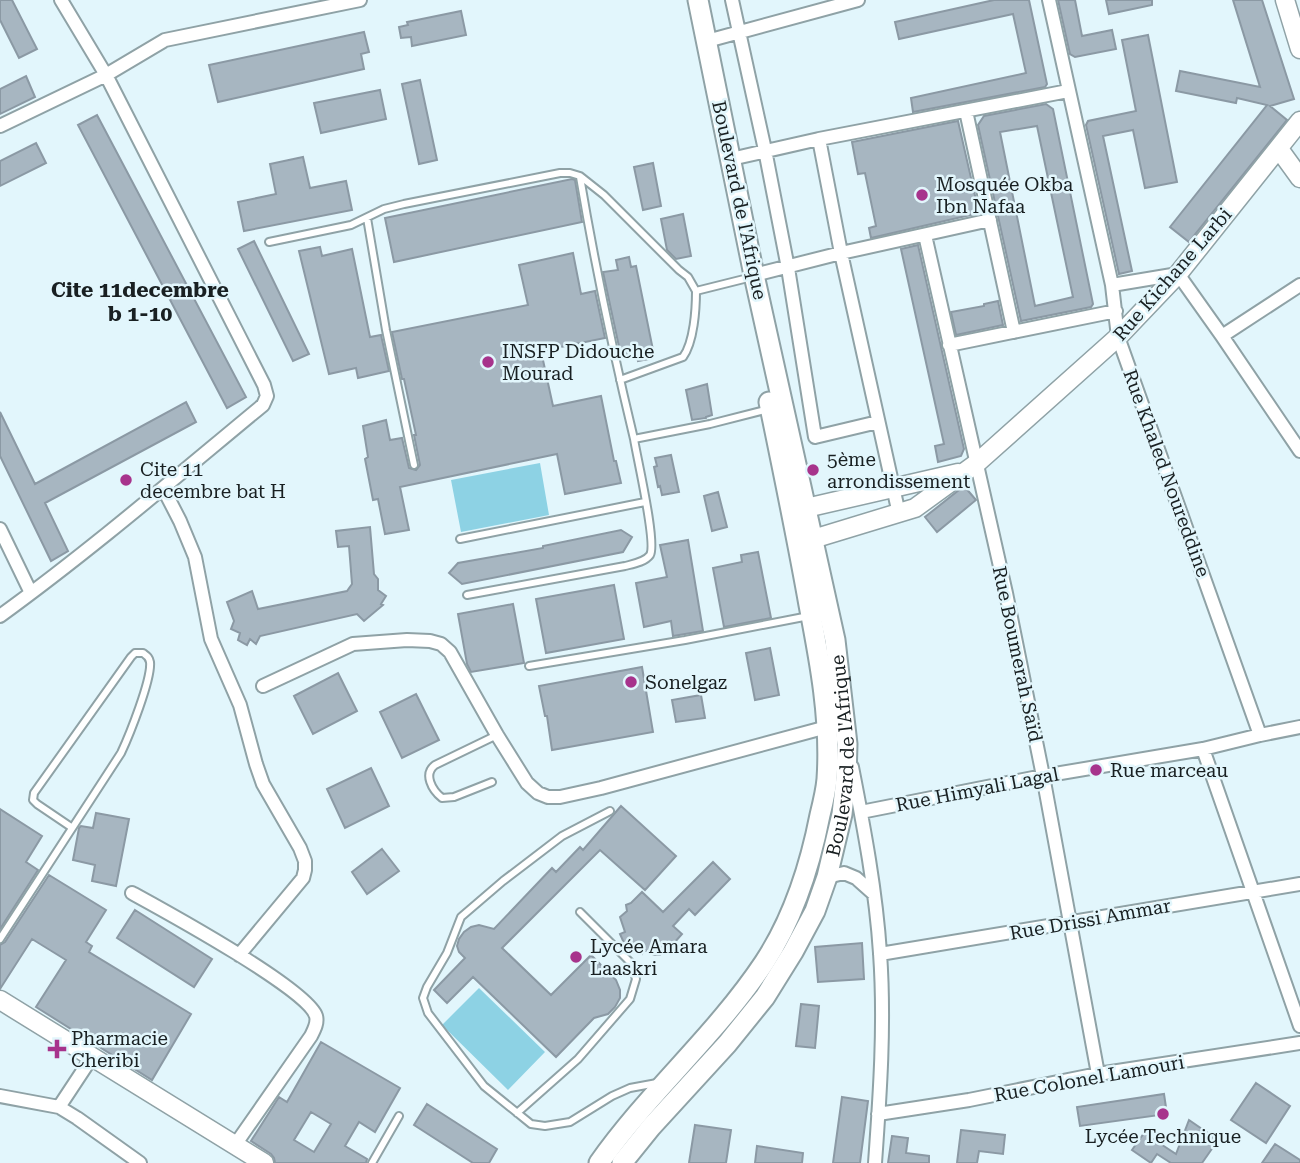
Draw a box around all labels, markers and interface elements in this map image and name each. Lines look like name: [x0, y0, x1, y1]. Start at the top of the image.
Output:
street label: Boulevard de l'Afrique: [707, 99, 772, 302]
place label: Mosquée Okba Ibn Nafaa: [936, 173, 1074, 218]
marker: Mosquée Okba Ibn Nafaa: [914, 187, 930, 203]
street label: Rue Kichane Larbi: [1108, 203, 1236, 346]
district label: Cite 11decembre b 1-10: [51, 278, 229, 326]
place label: INSFP Didouche Mourad: [502, 340, 654, 385]
marker: INSFP Didouche Mourad: [480, 354, 496, 370]
street label: Rue Khaled Noureddine: [1118, 366, 1215, 580]
place label: 5ème arrondissement: [827, 448, 970, 493]
place label: Cite 11 decembre bat H: [140, 458, 286, 503]
marker: 5ème arrondissement: [805, 462, 821, 478]
marker: Cite 11 decembre bat H: [118, 472, 134, 488]
street label: Rue Boumerah Saïd: [988, 564, 1047, 744]
street label: Boulevard de l'Afrique: [821, 654, 859, 859]
place label: Sonelgaz: [645, 671, 727, 694]
marker: Sonelgaz: [623, 674, 639, 690]
place label: Rue marceau: [1110, 759, 1228, 782]
street label: Rue Himyali Lagal: [894, 762, 1061, 817]
marker: Rue marceau: [1088, 762, 1104, 778]
street label: Rue Drissi Ammar: [1008, 894, 1173, 945]
place label: Lycée Amara Laaskri: [590, 935, 708, 980]
marker: Lycée Amara Laaskri: [568, 949, 584, 965]
place label: Pharmacie Cheribi: [71, 1027, 168, 1072]
marker: Pharmacie Cheribi: [49, 1041, 65, 1057]
street label: Rue Colonel Lamouri: [992, 1050, 1186, 1107]
marker: Lycée Technique: [1155, 1106, 1171, 1122]
place label: Lycée Technique: [1085, 1125, 1241, 1148]

